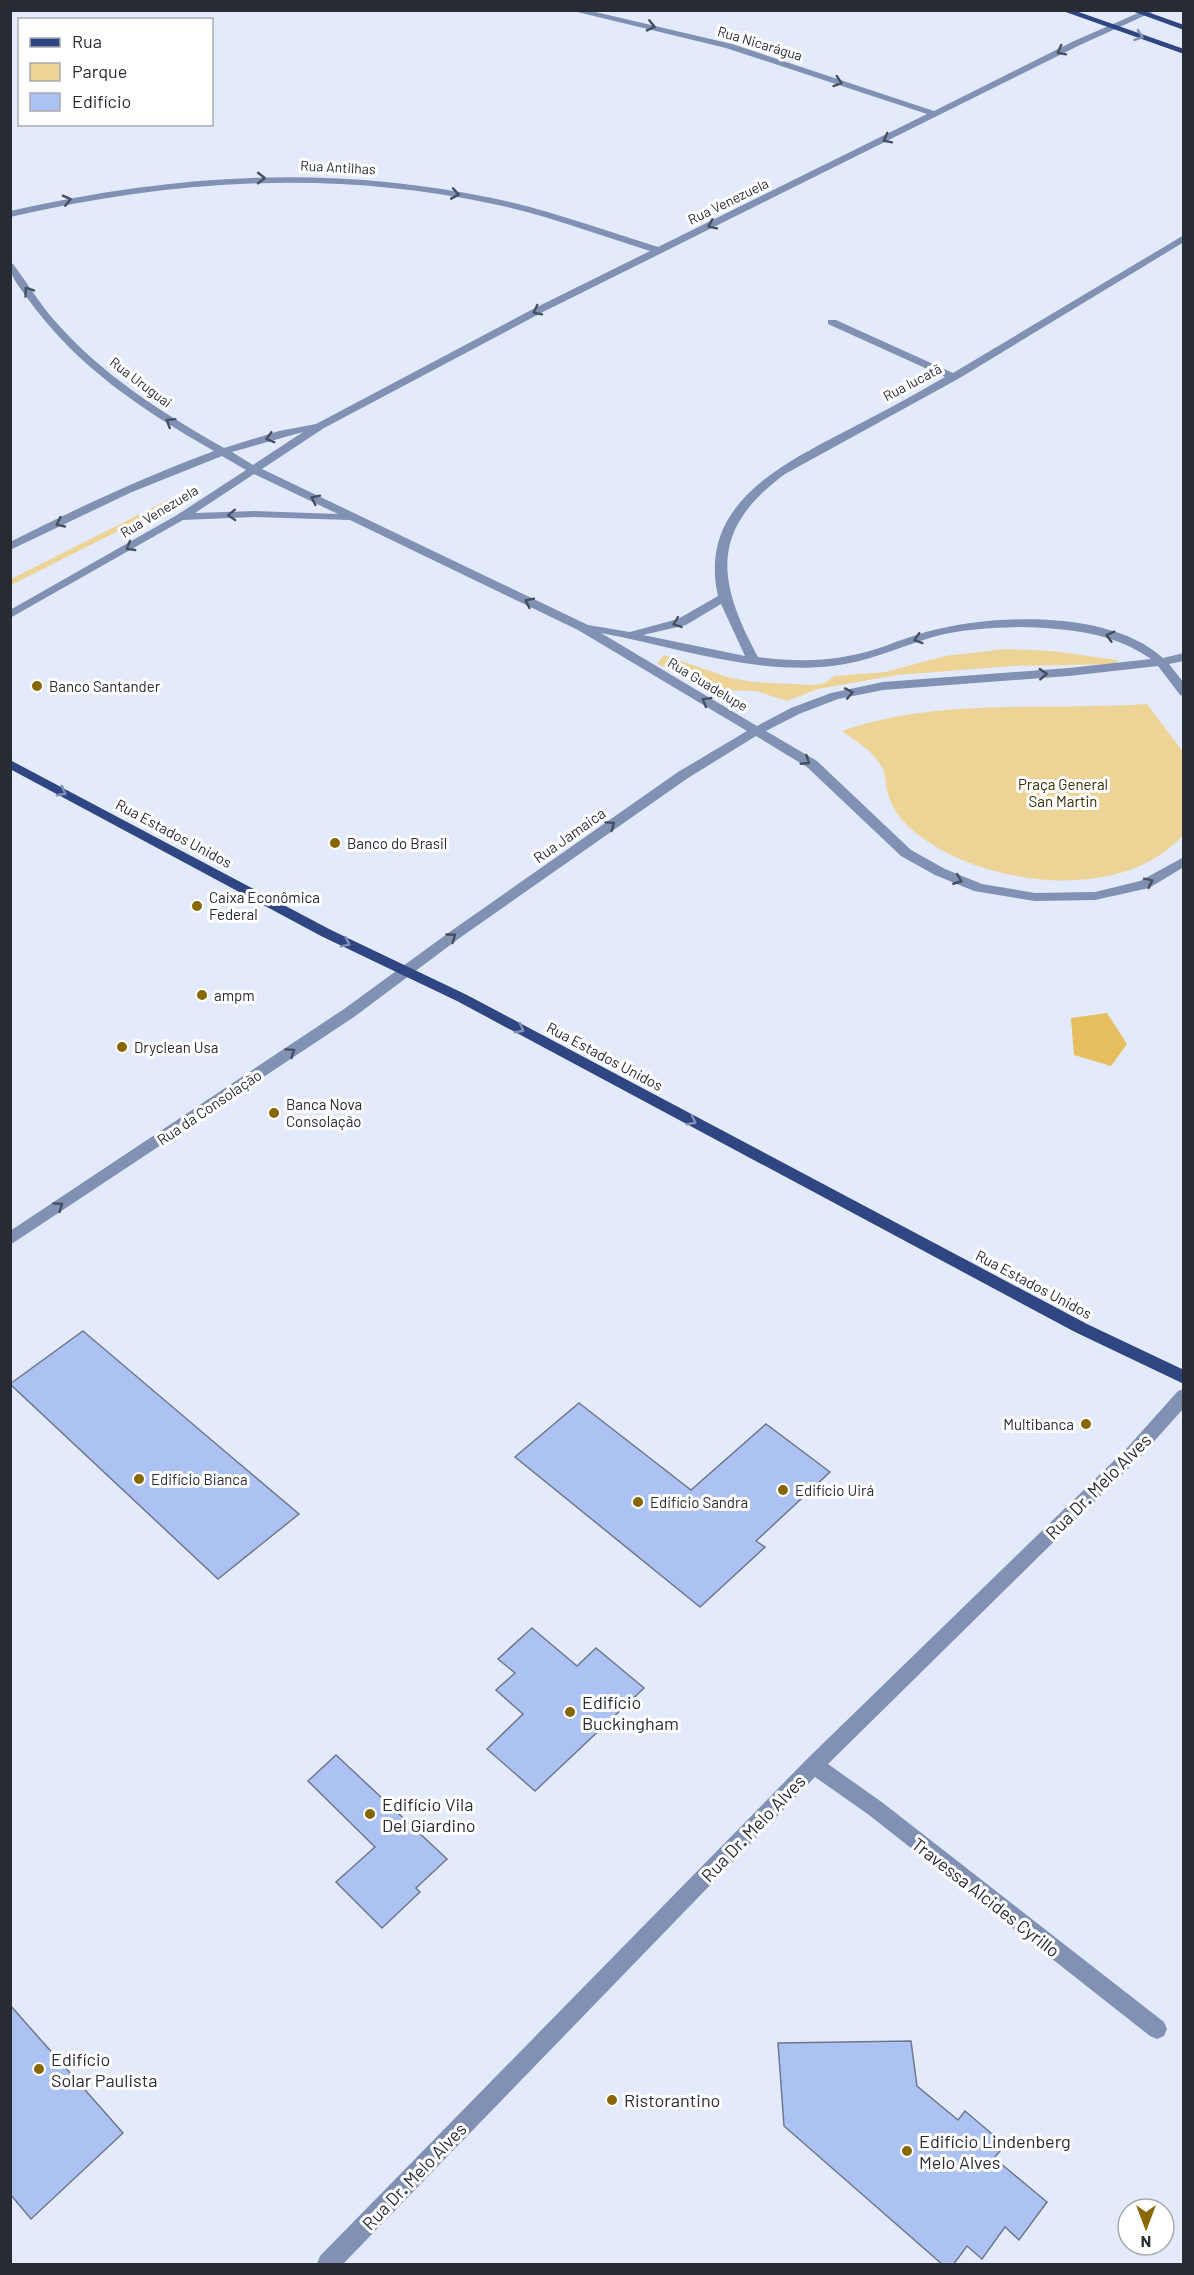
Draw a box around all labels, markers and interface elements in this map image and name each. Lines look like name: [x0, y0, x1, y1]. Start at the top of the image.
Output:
legend: [18, 18, 213, 126]
one-way arrow: [646, 19, 656, 32]
street label: Rua Nicarágua: [716, 22, 804, 64]
one-way arrow: [1133, 29, 1144, 42]
text: Rua: [72, 30, 102, 52]
one-way arrow: [1057, 44, 1067, 55]
text: Parque: [72, 60, 127, 82]
one-way arrow: [832, 75, 843, 87]
text: Edifício: [72, 90, 131, 112]
one-way arrow: [882, 131, 893, 143]
street label: Rua Antilhas: [300, 157, 376, 177]
one-way arrow: [256, 172, 265, 184]
street label: Rua Venezuela: [685, 174, 771, 228]
one-way arrow: [449, 187, 459, 200]
one-way arrow: [62, 194, 72, 207]
one-way arrow: [708, 218, 719, 230]
one-way arrow: [24, 287, 35, 298]
one-way arrow: [533, 304, 543, 315]
street label: Rua Uruguai: [107, 353, 175, 411]
street label: Rua Iucatã: [880, 360, 944, 404]
one-way arrow: [166, 419, 177, 430]
one-way arrow: [265, 431, 276, 443]
street label: Rua Venezuela: [117, 481, 201, 541]
one-way arrow: [311, 495, 322, 507]
one-way arrow: [227, 509, 236, 521]
one-way arrow: [56, 515, 67, 527]
one-way arrow: [126, 539, 136, 551]
one-way arrow: [525, 597, 536, 609]
one-way arrow: [672, 616, 683, 628]
one-way arrow: [1105, 630, 1115, 643]
one-way arrow: [913, 632, 924, 644]
street label: Rua Guadelupe: [665, 653, 751, 715]
one-way arrow: [1038, 668, 1047, 681]
place label: Banco Santander: [49, 677, 161, 695]
marker: Banco Santander: [30, 679, 44, 693]
one-way arrow: [843, 687, 853, 700]
one-way arrow: [702, 696, 712, 708]
one-way arrow: [799, 754, 810, 765]
park label: Praça General San Martin: [1018, 775, 1108, 810]
one-way arrow: [56, 785, 66, 796]
street label: Rua Estados Unidos: [113, 795, 235, 871]
street label: Rua Jamaica: [530, 804, 608, 866]
one-way arrow: [605, 821, 616, 832]
place label: Banco do Brasil: [347, 834, 447, 852]
marker: Banco do Brasil: [328, 836, 342, 850]
one-way arrow: [953, 872, 963, 885]
one-way arrow: [1142, 877, 1153, 889]
place label: Caixa Econômica Federal: [209, 888, 320, 923]
marker: Caixa Econômica Federal: [190, 899, 204, 913]
one-way arrow: [445, 933, 456, 944]
one-way arrow: [339, 935, 350, 947]
place label: ampm: [214, 986, 255, 1004]
marker: ampm: [195, 988, 209, 1002]
street label: Rua Estados Unidos: [544, 1018, 666, 1094]
one-way arrow: [514, 1022, 525, 1033]
place label: Dryclean Usa: [134, 1038, 218, 1056]
marker: Dryclean Usa: [115, 1040, 129, 1054]
one-way arrow: [285, 1048, 296, 1059]
street label: Rua da Consolação: [153, 1065, 265, 1149]
place label: Banca Nova Consolação: [286, 1095, 362, 1130]
marker: Banca Nova Consolação: [267, 1106, 281, 1120]
one-way arrow: [686, 1114, 697, 1125]
one-way arrow: [52, 1202, 63, 1213]
street label: Rua Estados Unidos: [973, 1246, 1095, 1322]
place label: Multibanca: [1003, 1415, 1074, 1433]
marker: Multibanca: [1079, 1417, 1093, 1431]
street label: Rua Dr. Melo Alves: [1041, 1429, 1155, 1543]
place label: Edifício Bianca: [151, 1470, 248, 1488]
marker: Edifício Bianca: [132, 1472, 146, 1486]
place label: Edifício Uirá: [795, 1481, 874, 1499]
marker: Edifício Uirá: [776, 1483, 790, 1497]
place label: Edifício Sandra: [650, 1493, 748, 1511]
marker: Edifício Sandra: [631, 1495, 645, 1509]
place label: Edifício Buckingham: [582, 1691, 679, 1734]
marker: Edifício Buckingham: [563, 1705, 577, 1719]
street label: Rua Dr. Melo Alves: [696, 1770, 810, 1886]
place label: Edifício Vila Del Giardino: [382, 1793, 476, 1836]
marker: Edifício Vila Del Giardino: [363, 1807, 377, 1821]
street label: Travessa Alcides Cyrillo: [908, 1832, 1064, 1962]
place label: Edifício Solar Paulista: [51, 2048, 157, 2091]
marker: Edifício Solar Paulista: [32, 2062, 46, 2076]
place label: Ristorantino: [624, 2089, 720, 2111]
marker: Ristorantino: [605, 2093, 619, 2107]
street label: Rua Dr. Melo Alves: [357, 2118, 471, 2234]
place label: Edifício Lindenberg Melo Alves: [919, 2130, 1071, 2173]
marker: Edifício Lindenberg Melo Alves: [900, 2144, 914, 2158]
north arrow: [1116, 2197, 1176, 2257]
text: N: [1141, 2233, 1151, 2252]

